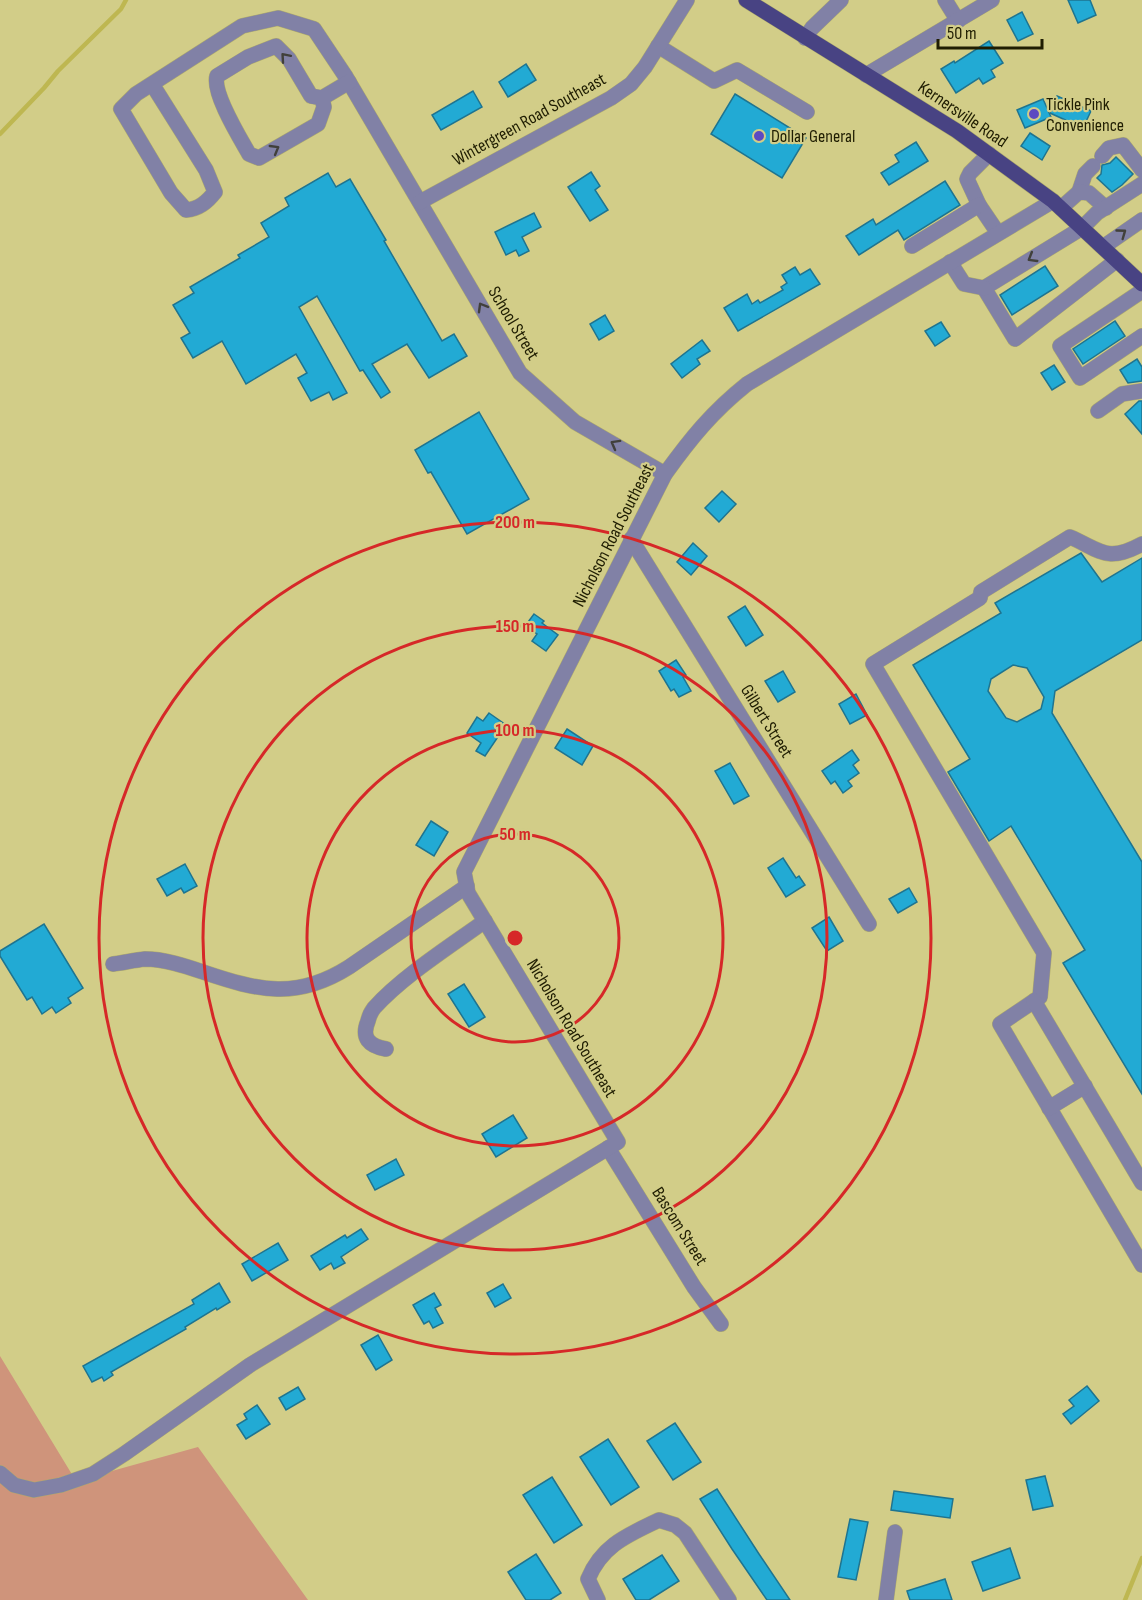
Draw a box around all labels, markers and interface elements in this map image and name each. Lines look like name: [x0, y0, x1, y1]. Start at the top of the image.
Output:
scale bar: [938, 12, 1042, 50]
text: 50 m: [947, 23, 977, 44]
one-way arrow: [282, 53, 293, 64]
street label: Wintergreen Road Southeast: [449, 68, 610, 170]
street label: Kernersville Road: [914, 77, 1012, 152]
place label: Tickle Pink Convenience: [1046, 94, 1124, 136]
marker: Tickle Pink Convenience: [1027, 107, 1041, 121]
place label: Dollar General: [771, 126, 855, 147]
marker: Dollar General: [752, 129, 766, 143]
one-way arrow: [269, 144, 279, 156]
one-way arrow: [1116, 230, 1127, 241]
one-way arrow: [1028, 251, 1038, 263]
street label: School Street: [484, 283, 544, 364]
one-way arrow: [478, 303, 489, 314]
one-way arrow: [610, 440, 621, 452]
street label: Nicholson Road Southeast: [568, 460, 659, 610]
text: 200 m: [495, 512, 535, 533]
text: 150 m: [496, 616, 534, 637]
street label: Gilbert Street: [736, 681, 798, 762]
text: 100 m: [496, 720, 535, 741]
text: 50 m: [499, 824, 531, 845]
centre of rings: [505, 928, 525, 948]
street label: Nicholson Road Southeast: [522, 955, 621, 1102]
street label: Bascom Street: [647, 1183, 712, 1270]

